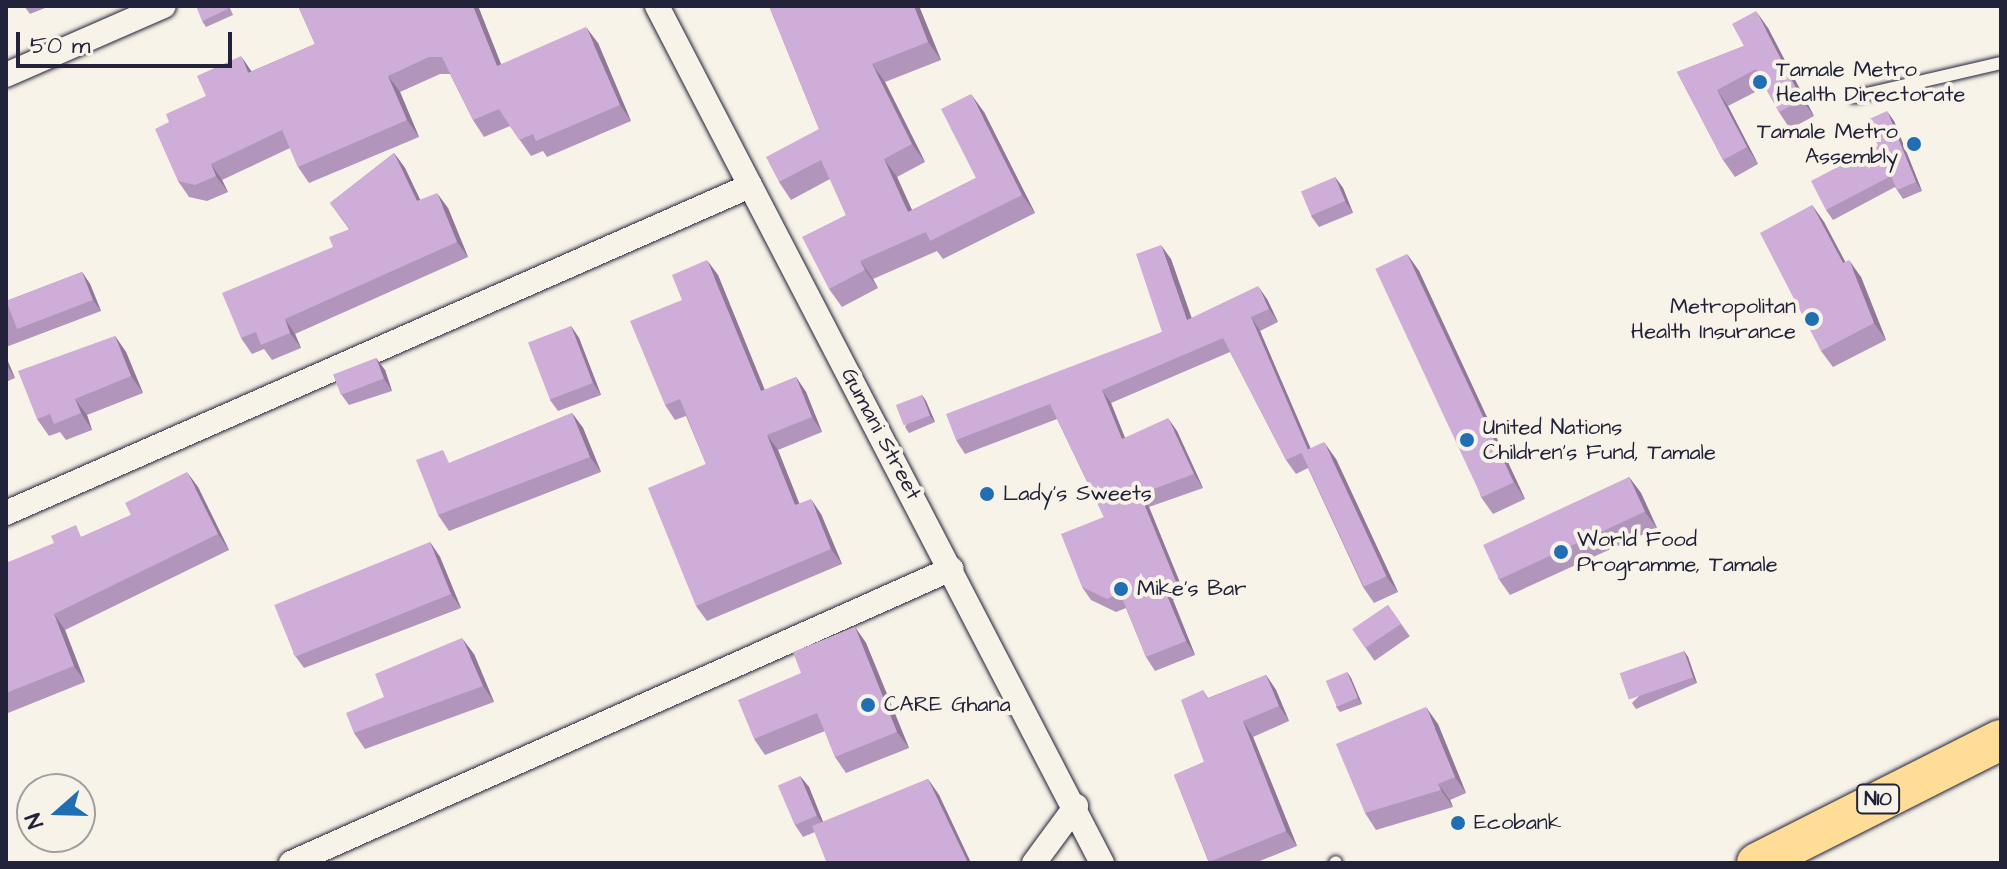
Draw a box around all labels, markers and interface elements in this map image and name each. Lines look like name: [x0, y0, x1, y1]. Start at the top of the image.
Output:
scale bar: [20, 16, 236, 66]
text: 50 m: [30, 29, 90, 63]
place label: Tamale Metro Health Directorate: [1776, 56, 1965, 108]
marker: Tamale Metro Health Directorate: [1751, 73, 1769, 91]
place label: Tamale Metro Assembly: [1757, 118, 1898, 170]
marker: Tamale Metro Assembly: [1905, 135, 1923, 153]
place label: Metropolitan Health Insurance: [1631, 293, 1796, 344]
marker: Metropolitan Health Insurance: [1803, 310, 1821, 328]
street label: Gumani Street: [835, 363, 927, 505]
place label: United Nations Children's Fund, Tamale: [1483, 414, 1716, 466]
marker: United Nations Children's Fund, Tamale: [1458, 431, 1476, 449]
place label: Lady's Sweets: [1003, 481, 1152, 507]
marker: Lady's Sweets: [978, 485, 996, 503]
place label: World Food Programme, Tamale: [1577, 526, 1778, 578]
marker: World Food Programme, Tamale: [1552, 543, 1570, 561]
place label: Mike's Bar: [1137, 576, 1246, 602]
marker: Mike's Bar: [1112, 580, 1130, 598]
place label: CARE Ghana: [884, 692, 1011, 718]
marker: CARE Ghana: [859, 696, 877, 714]
north arrow: [16, 773, 96, 853]
road number: N10: [1856, 783, 1900, 815]
text: N: [18, 809, 52, 832]
place label: Ecobank: [1474, 810, 1561, 836]
marker: Ecobank: [1449, 814, 1467, 832]

